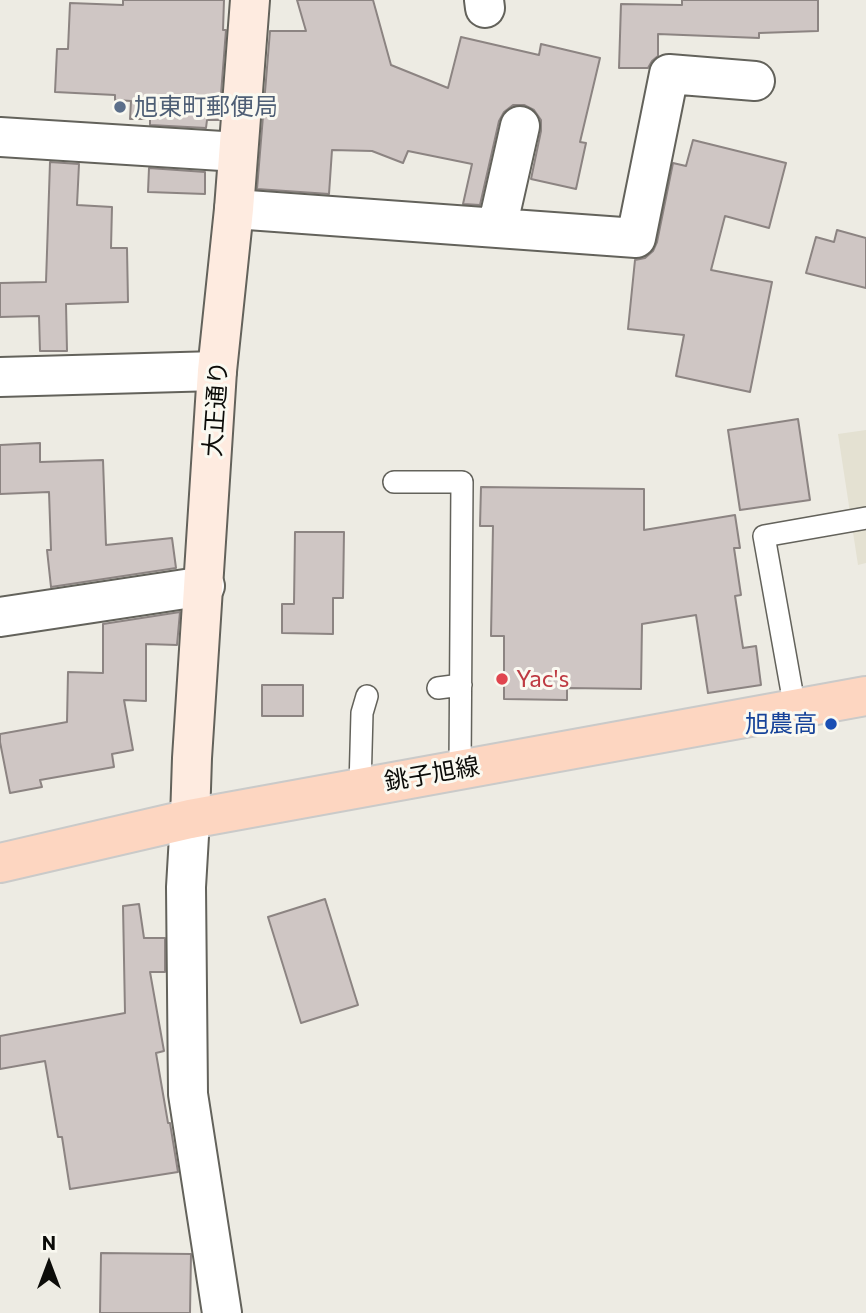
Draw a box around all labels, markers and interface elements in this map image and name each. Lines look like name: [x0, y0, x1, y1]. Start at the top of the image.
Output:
place label: 旭東町郵便局: [134, 93, 278, 121]
marker: 旭東町郵便局: [112, 99, 128, 115]
street label: 大正通り: [198, 360, 234, 458]
place label: Yac's: [516, 665, 569, 693]
marker: Yac's: [494, 671, 510, 687]
place label: 旭農高: [745, 710, 817, 738]
marker: 旭農高: [823, 716, 839, 732]
street label: 銚子旭線: [382, 751, 482, 797]
north arrow: [14, 1229, 84, 1299]
text: N: [42, 1231, 56, 1254]

